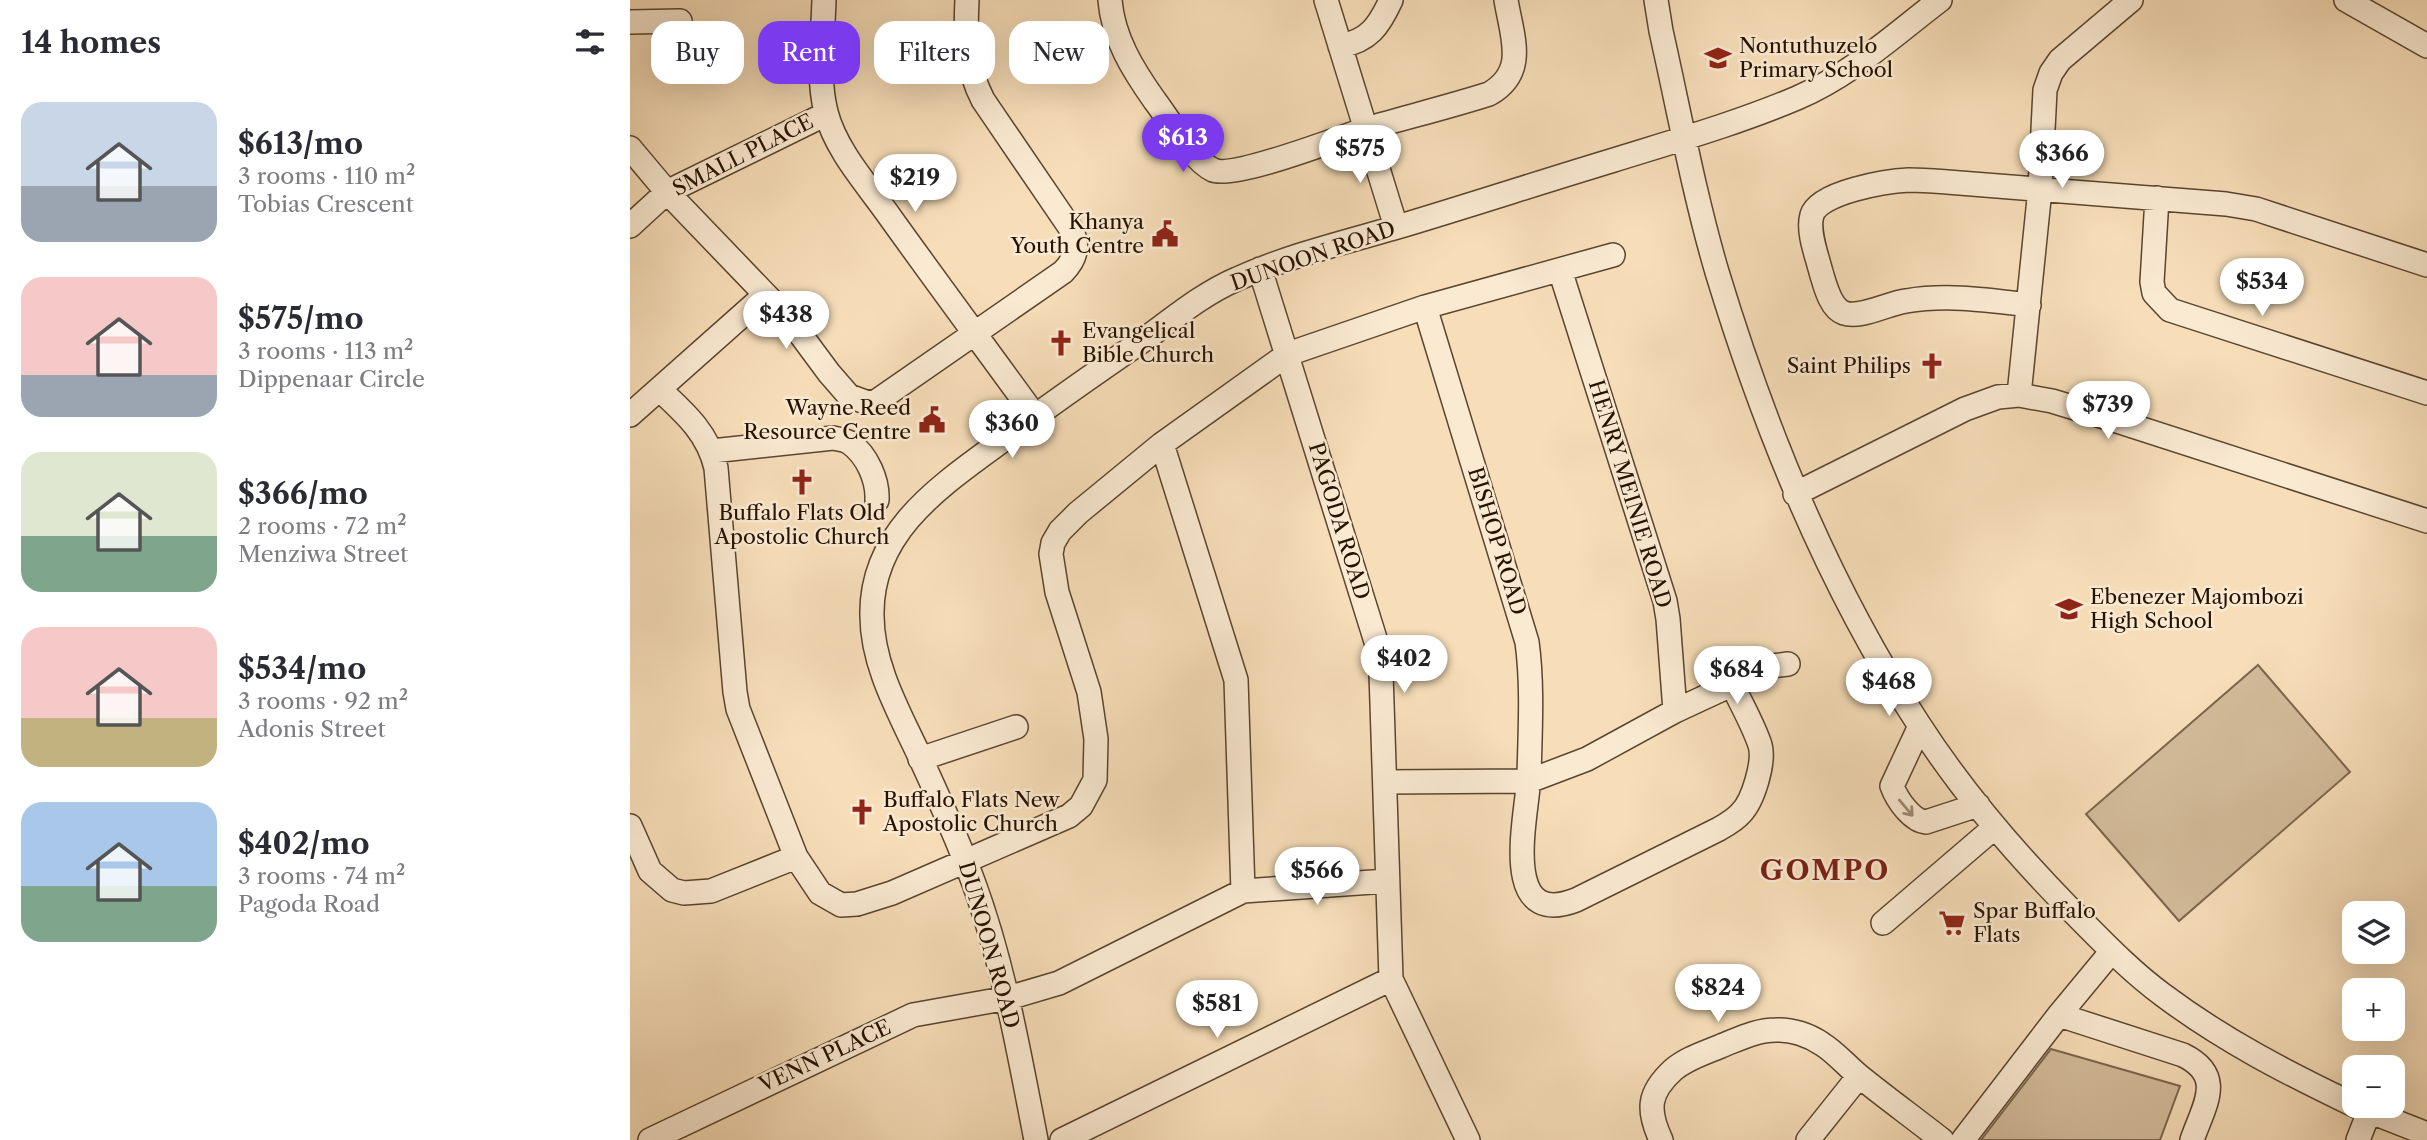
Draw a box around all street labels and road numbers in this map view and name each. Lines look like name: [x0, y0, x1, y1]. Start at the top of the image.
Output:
street label: SMALL PLACE: [668, 108, 817, 201]
street label: DUNOON ROAD: [1227, 216, 1398, 295]
street label: HENRY MEINIE ROAD: [1584, 377, 1677, 611]
street label: PAGODA ROAD: [1304, 439, 1375, 602]
street label: BISHOP ROAD: [1463, 464, 1532, 618]
street label: DUNOON ROAD: [954, 859, 1025, 1031]
street label: VENN PLACE: [754, 1014, 895, 1098]

